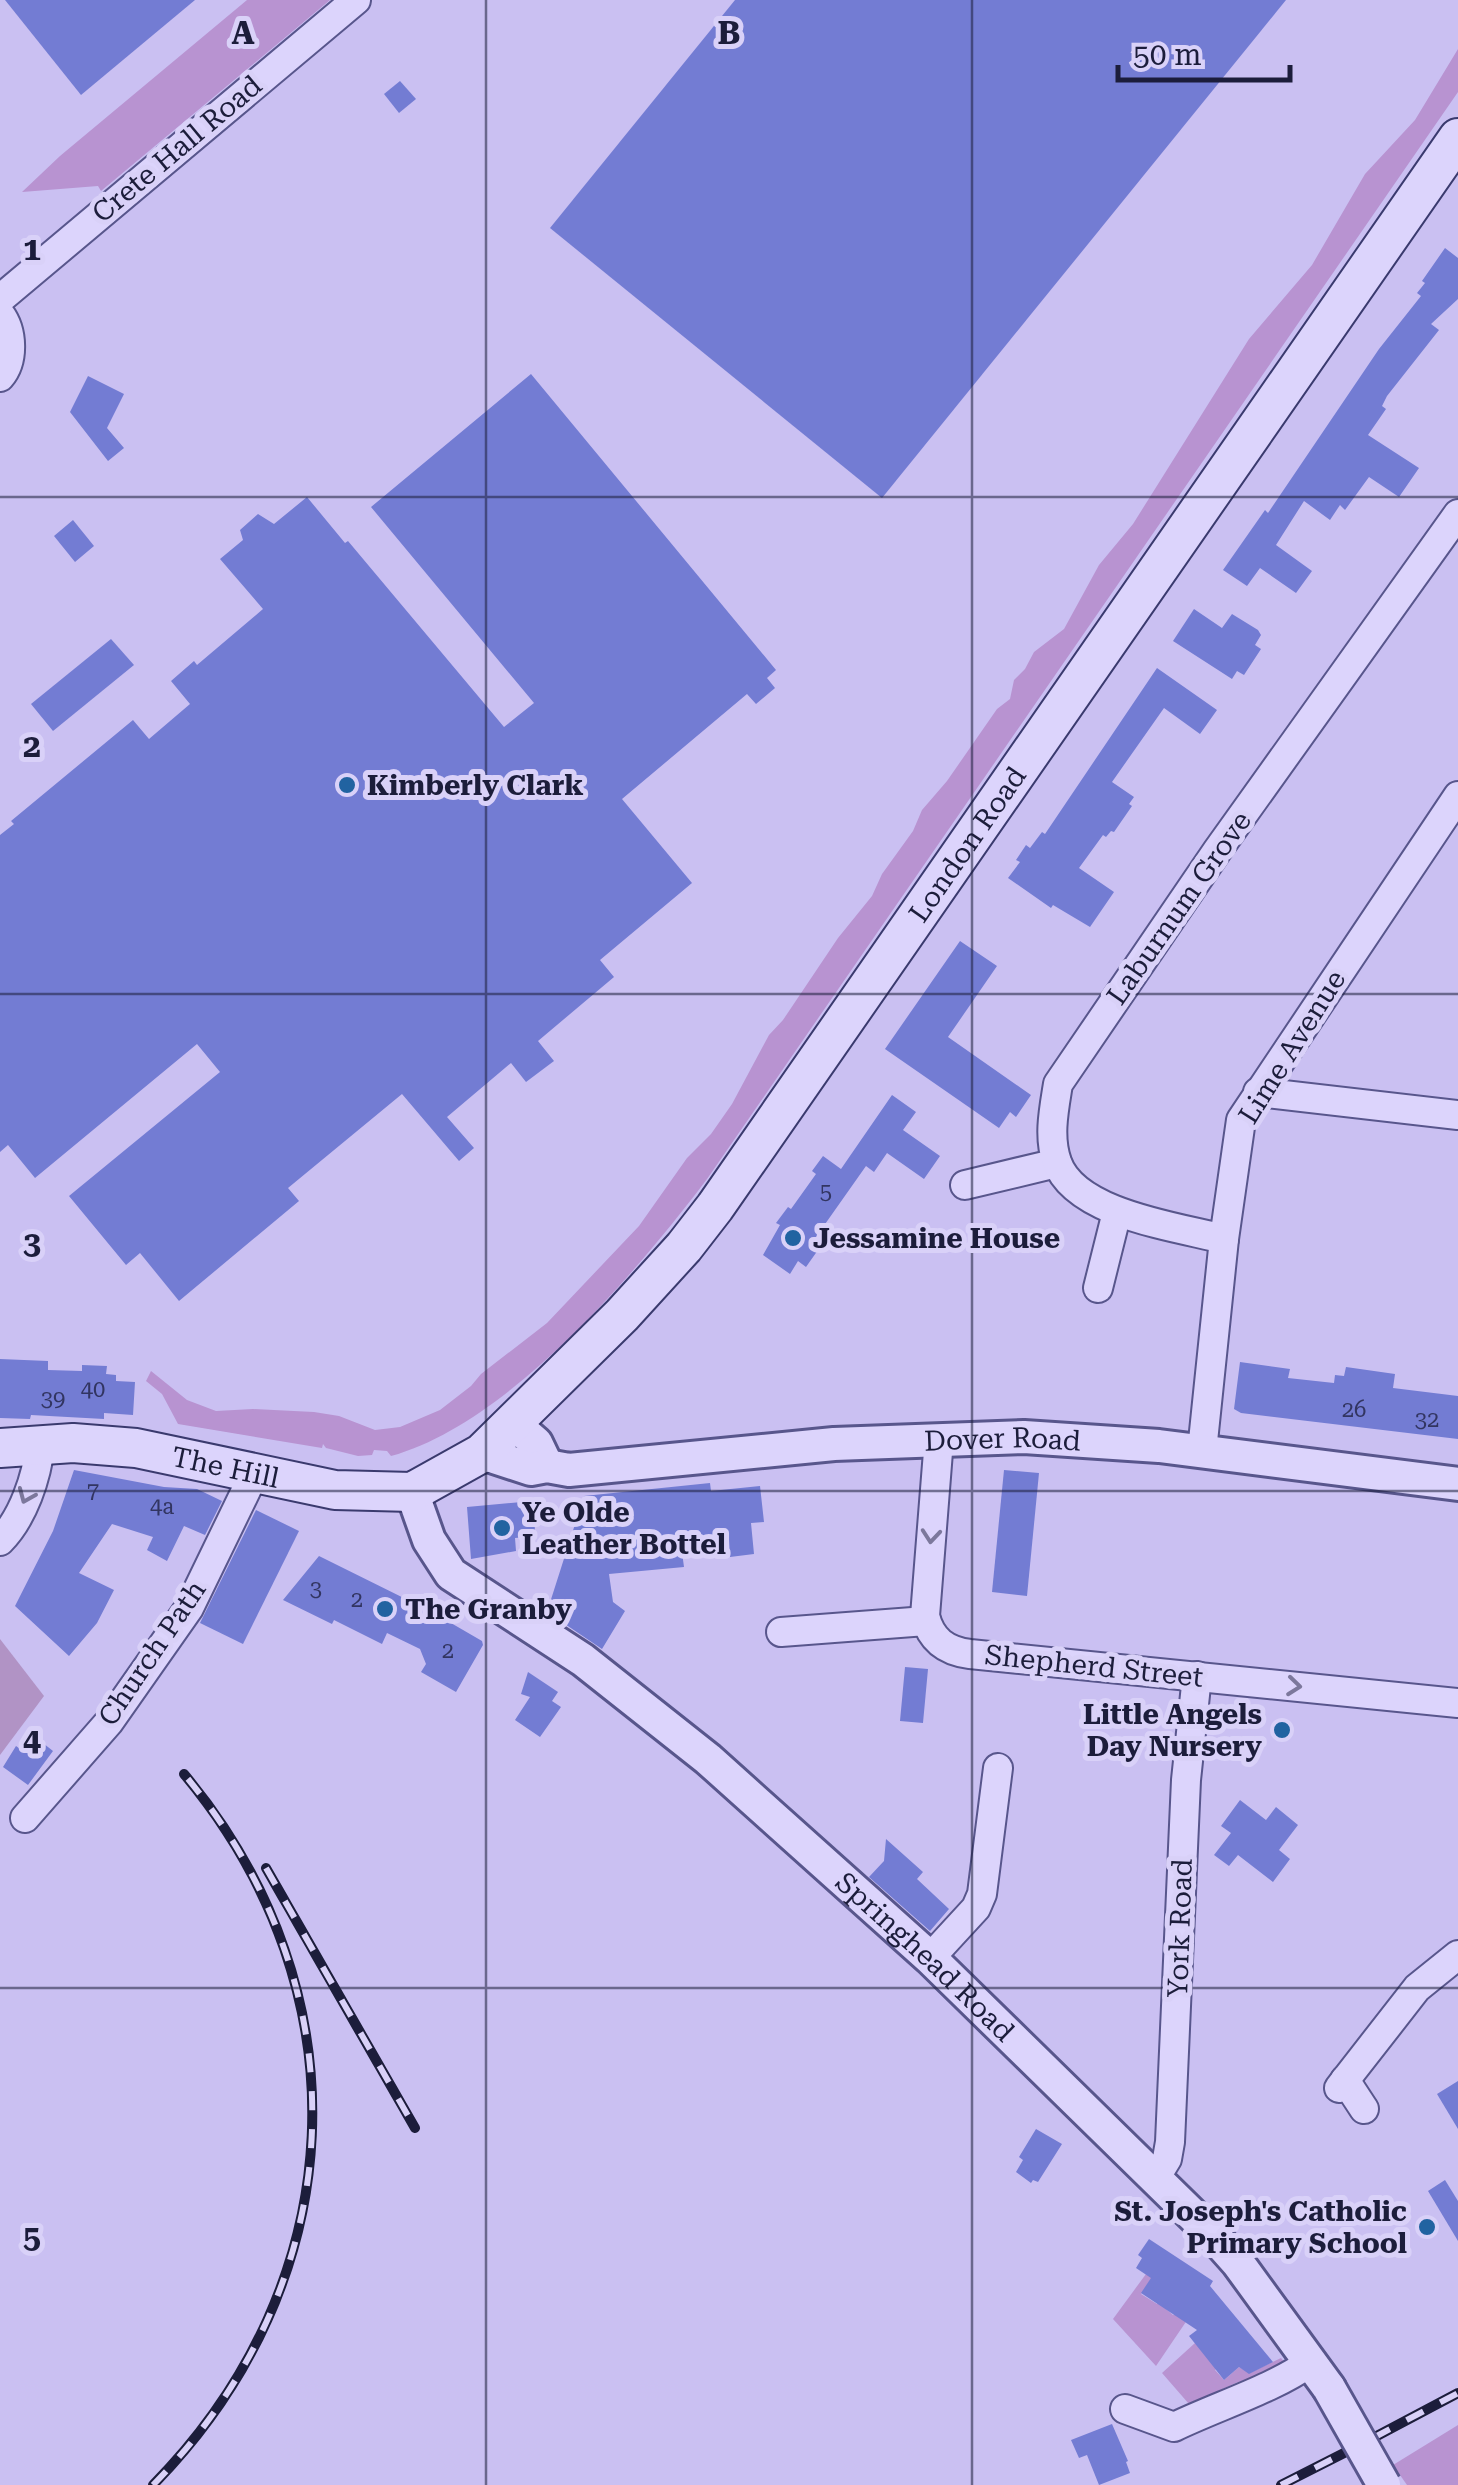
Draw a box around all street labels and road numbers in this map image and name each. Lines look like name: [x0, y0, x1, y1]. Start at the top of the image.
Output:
street label: Crete Hall Road: [86, 69, 268, 229]
street label: London Road: [902, 760, 1033, 928]
street label: Laburnum Grove: [1100, 805, 1258, 1011]
street label: Lime Avenue: [1232, 964, 1352, 1130]
street label: Dover Road: [923, 1420, 1082, 1457]
street label: The Hill: [169, 1440, 283, 1494]
street label: Church Path: [91, 1574, 213, 1732]
street label: Shepherd Street: [983, 1638, 1205, 1694]
street label: York Road: [1161, 1858, 1199, 1998]
street label: Springhead Road: [829, 1865, 1021, 2048]

